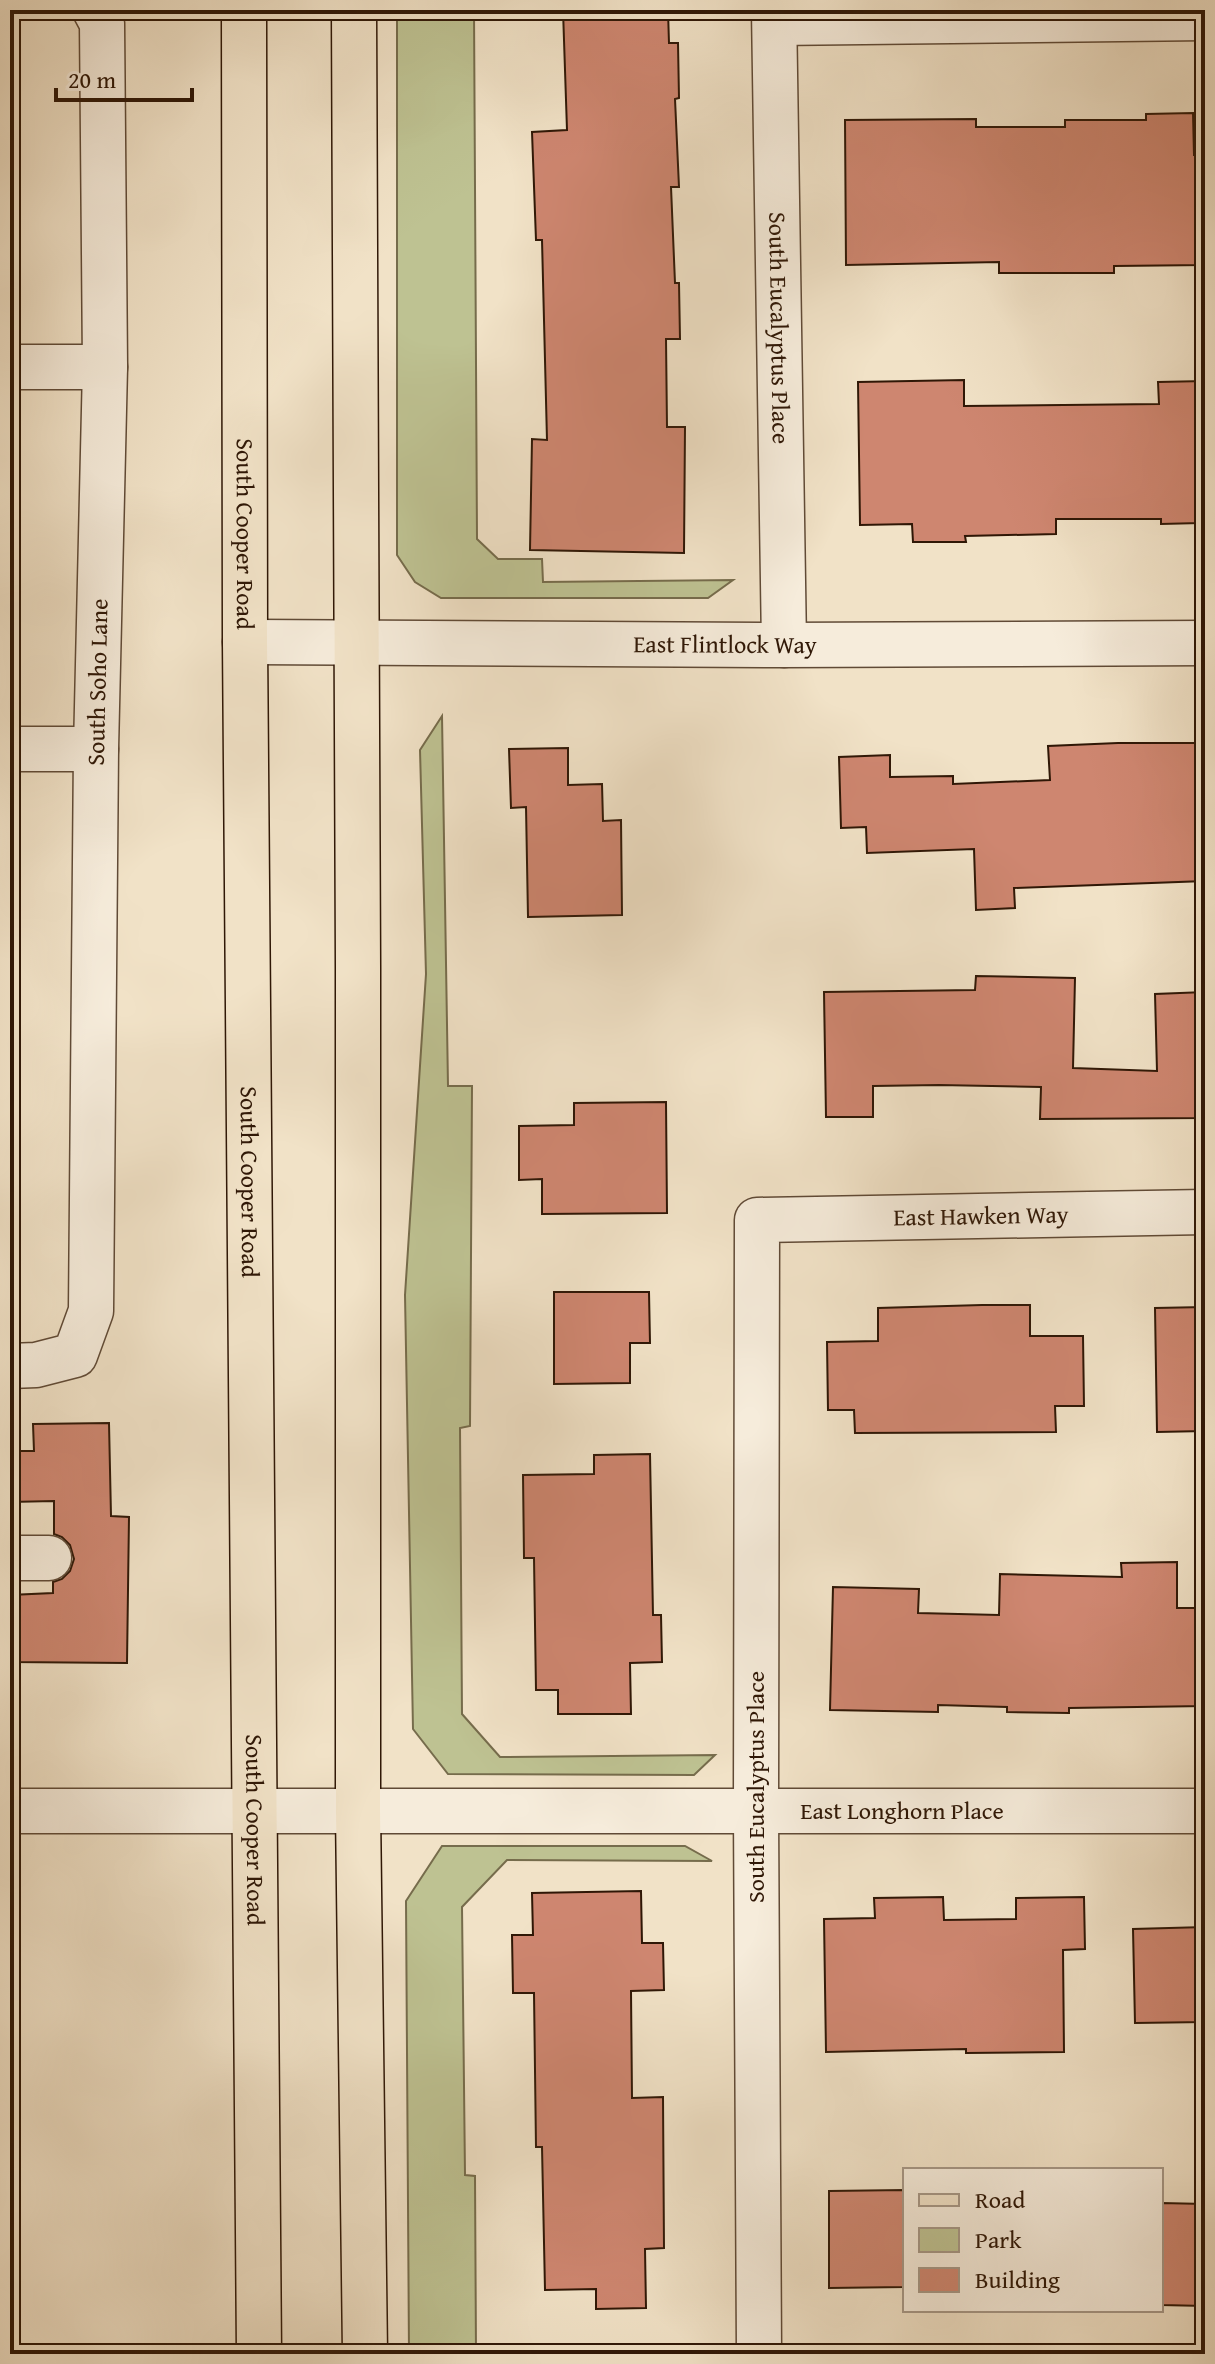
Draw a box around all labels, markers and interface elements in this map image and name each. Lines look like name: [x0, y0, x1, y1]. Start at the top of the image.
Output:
scale bar: [56, 52, 192, 102]
text: 20 m: [68, 62, 116, 97]
street label: South Eucalyptus Place: [760, 212, 799, 444]
street label: South Cooper Road: [228, 438, 263, 630]
street label: South Soho Lane: [78, 598, 117, 766]
street label: East Flintlock Way: [633, 626, 817, 662]
street label: South Cooper Road: [232, 1086, 268, 1278]
street label: East Hawken Way: [893, 1196, 1069, 1235]
street label: South Eucalyptus Place: [738, 1671, 773, 1903]
street label: South Cooper Road: [237, 1734, 273, 1926]
street label: East Longhorn Place: [800, 1793, 1004, 1828]
legend: [903, 2168, 1163, 2312]
text: Road: [975, 2182, 1025, 2217]
text: Park: [975, 2222, 1022, 2257]
text: Building: [975, 2262, 1060, 2297]

